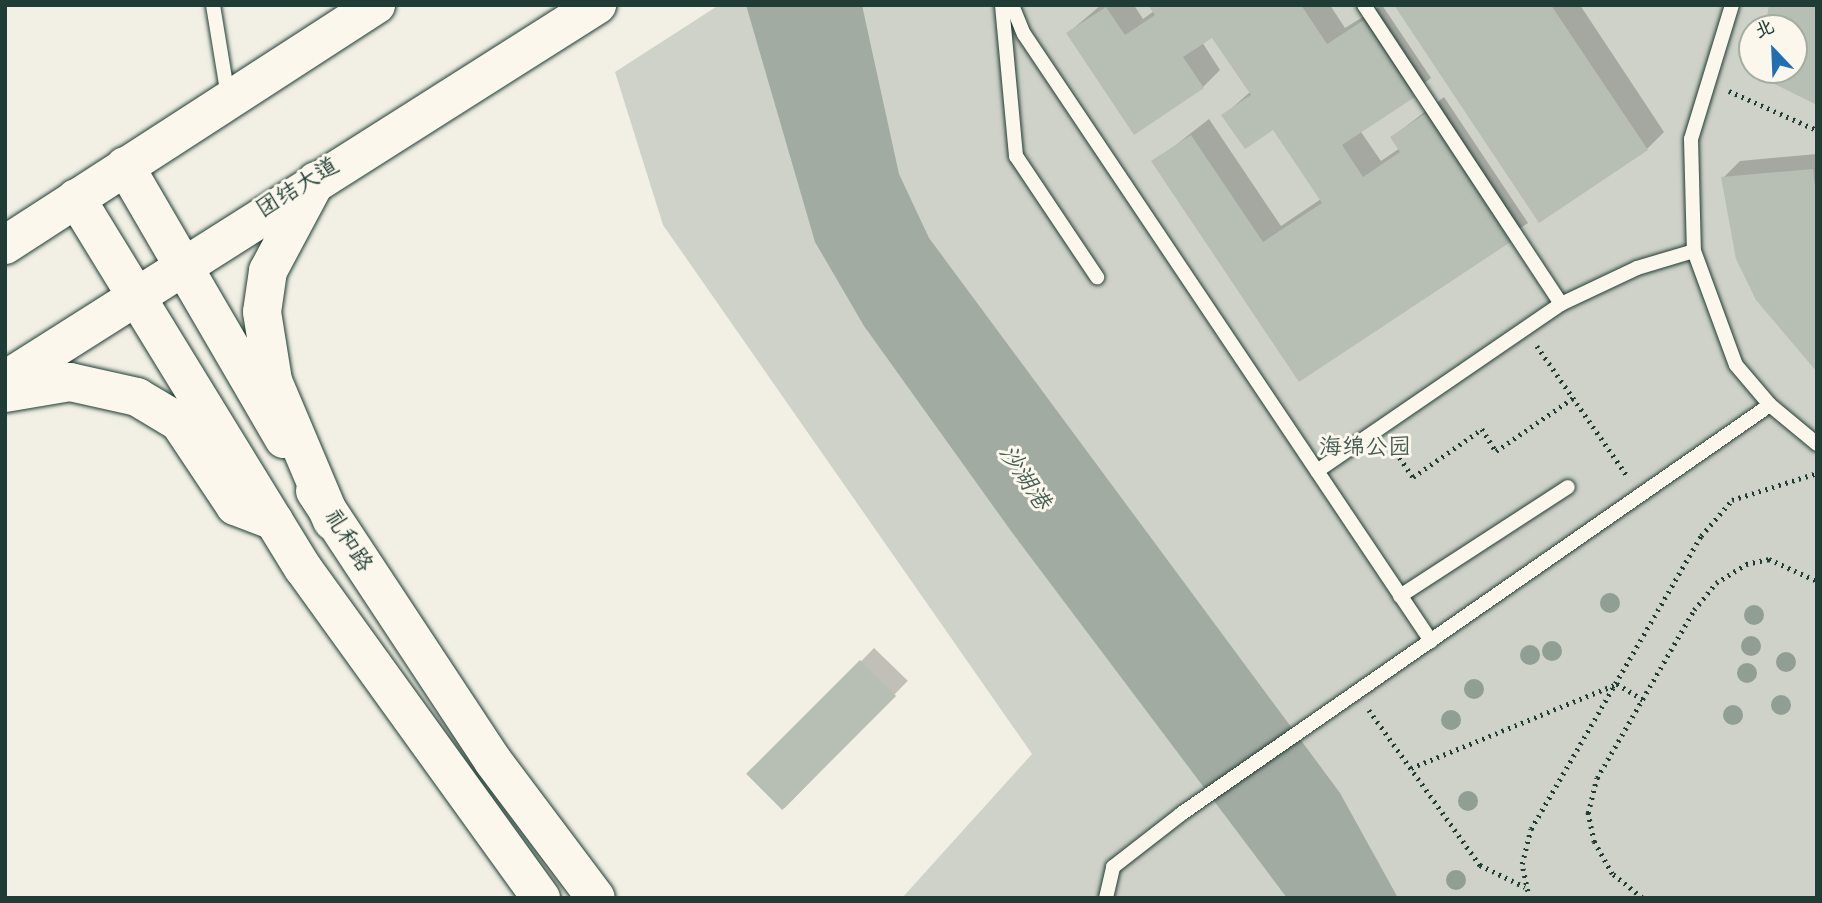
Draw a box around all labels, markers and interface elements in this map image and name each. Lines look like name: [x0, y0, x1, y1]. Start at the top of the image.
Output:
north arrow: [1738, 14, 1808, 84]
text: 北: [1752, 17, 1779, 45]
street label: 团结大道: [253, 154, 345, 226]
park label: 海绵公园: [1319, 436, 1411, 464]
water label: 沙湖港: [990, 441, 1054, 517]
street label: 礼和路: [316, 505, 376, 579]

